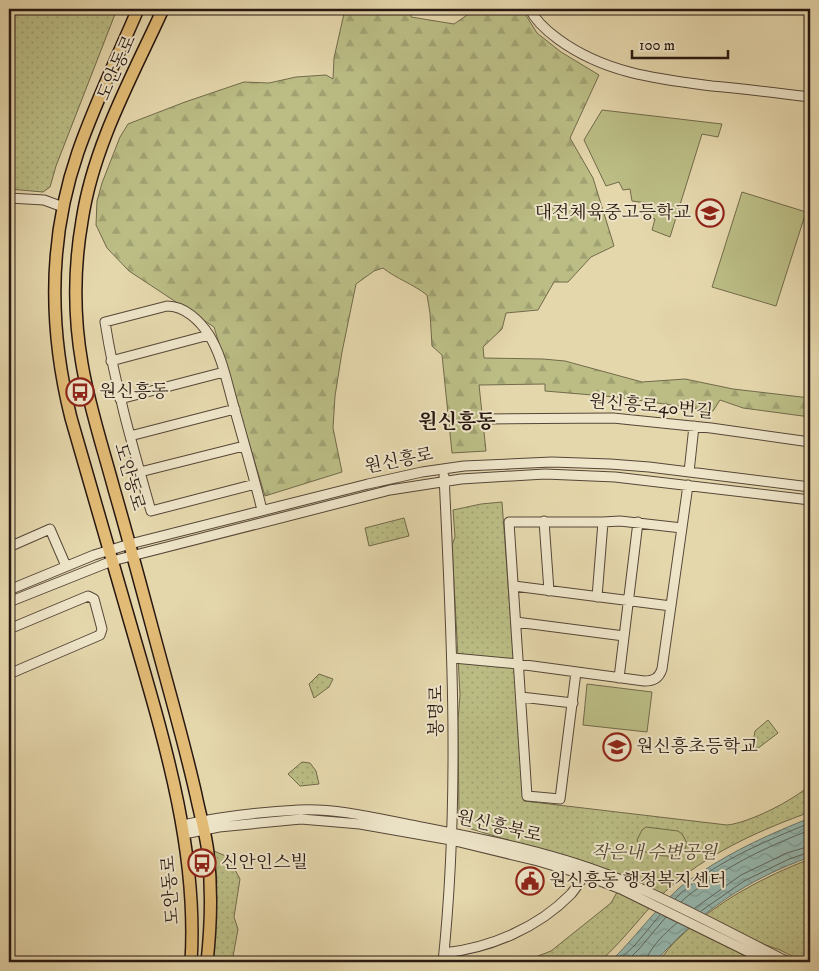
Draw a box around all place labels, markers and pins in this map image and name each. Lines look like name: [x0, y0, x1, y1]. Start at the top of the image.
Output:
school or university icon: 대전체육중고등학교: [695, 198, 725, 228]
place label: 대전체육중고등학교: [535, 202, 692, 224]
bus stop icon: 원신흥동: [65, 377, 95, 407]
place label: 원신흥동: [99, 381, 169, 403]
school or university icon: 원신흥초등학교: [602, 732, 632, 762]
place label: 원신흥초등학교: [636, 736, 758, 758]
bus stop icon: 신안인스빌: [187, 848, 217, 878]
place label: 신안인스빌: [221, 852, 308, 874]
public building icon: 원신흥동 행정복지센터: [515, 866, 545, 896]
place label: 원신흥동 행정복지센터: [549, 870, 727, 892]

